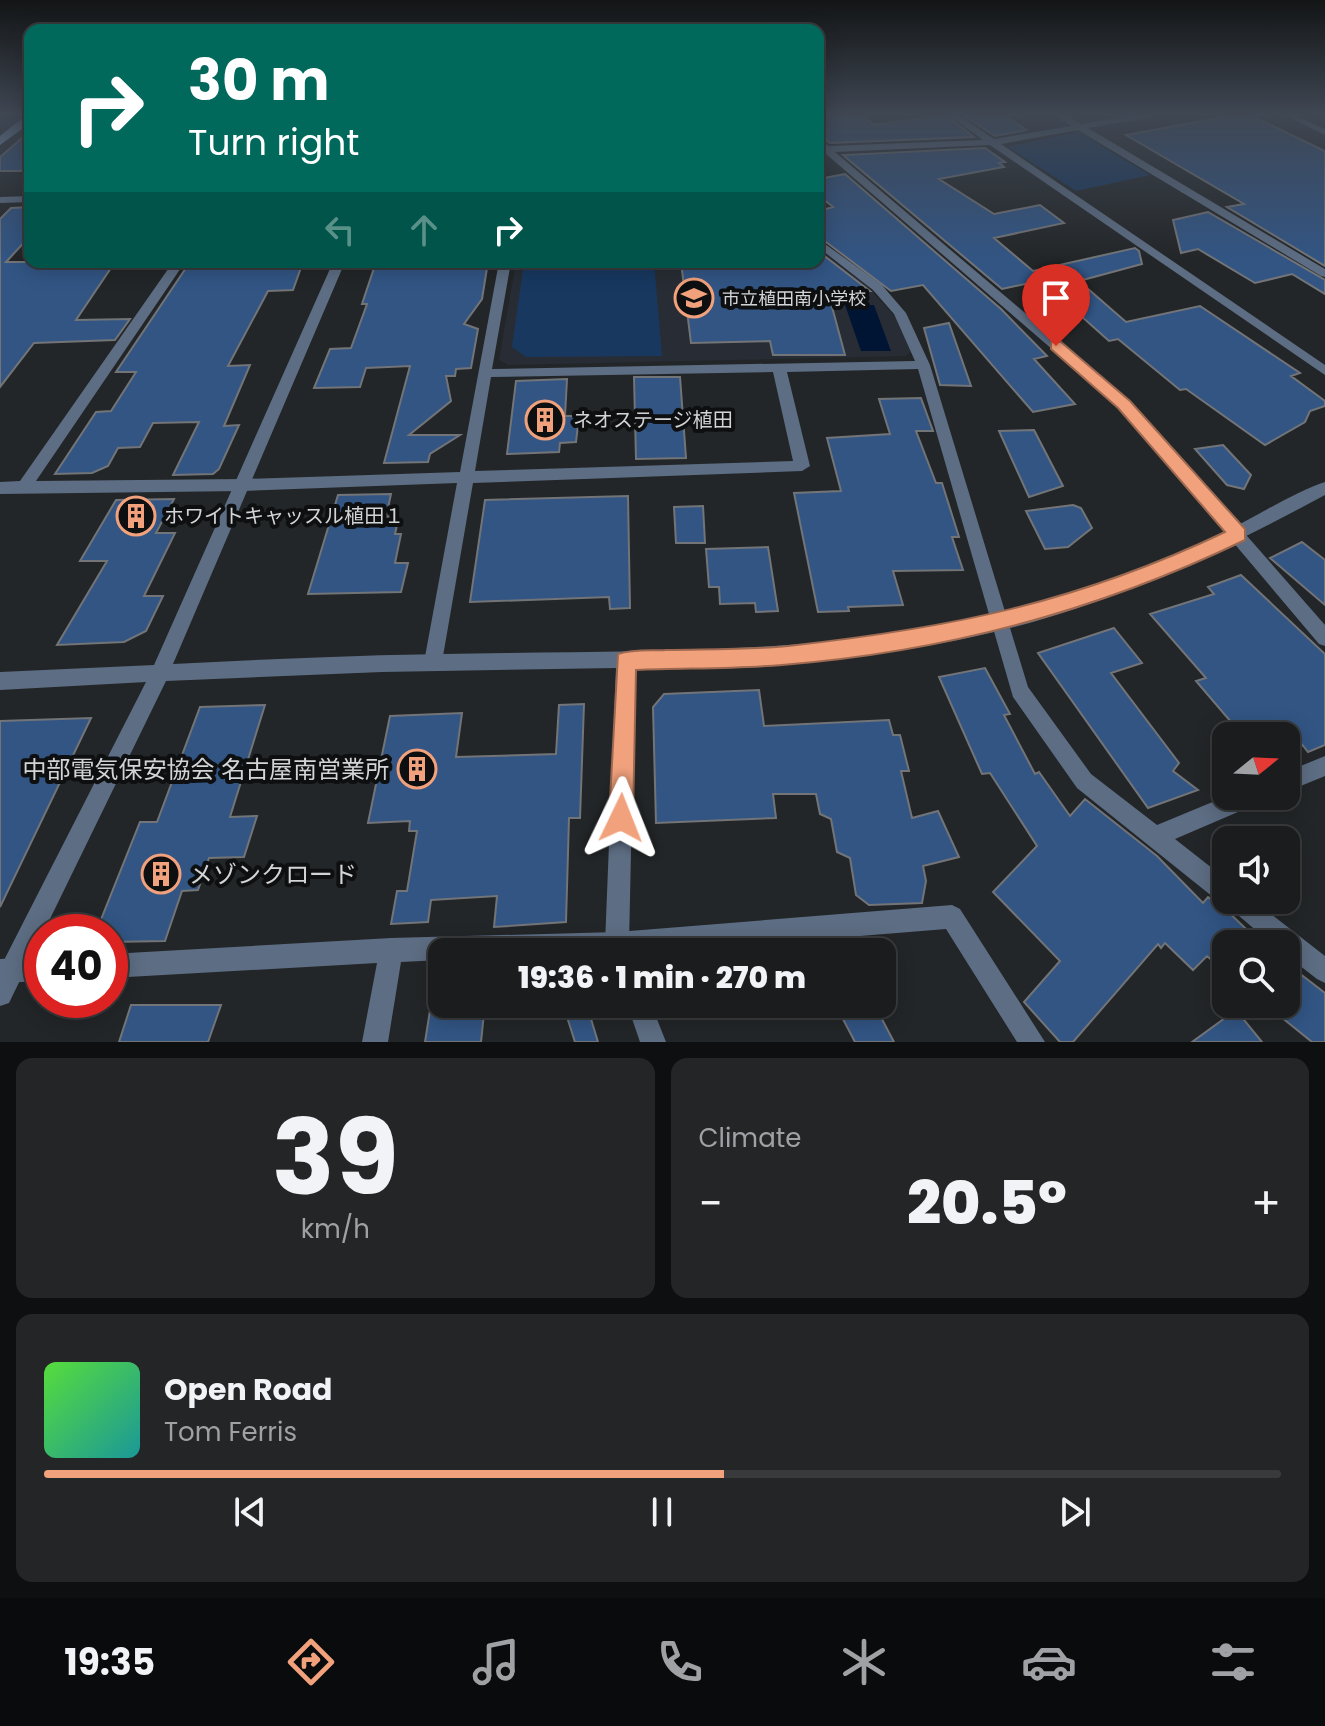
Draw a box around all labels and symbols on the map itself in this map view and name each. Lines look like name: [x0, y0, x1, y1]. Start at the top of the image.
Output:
pin: [1022, 264, 1090, 346]
school or university icon: 市立植田南小学校: [673, 277, 715, 319]
place label: 市立植田南小学校: [722, 286, 866, 311]
building icon: ネオステージ植田: [524, 399, 566, 441]
place label: ネオステージ植田: [573, 406, 733, 434]
building icon: ホワイトキャッスル植田１: [115, 495, 157, 537]
place label: ホワイトキャッスル植田１: [164, 502, 404, 530]
north arrow: [1212, 722, 1300, 810]
building icon: 中部電気保安協会 名古屋南営業所: [396, 748, 438, 790]
place label: 中部電気保安協会 名古屋南営業所: [23, 753, 389, 786]
position arrow: [579, 776, 663, 860]
building icon: メゾンクロード: [140, 853, 182, 895]
place label: メゾンクロード: [189, 858, 357, 891]
speed limit sign: 40: [24, 914, 128, 1018]

